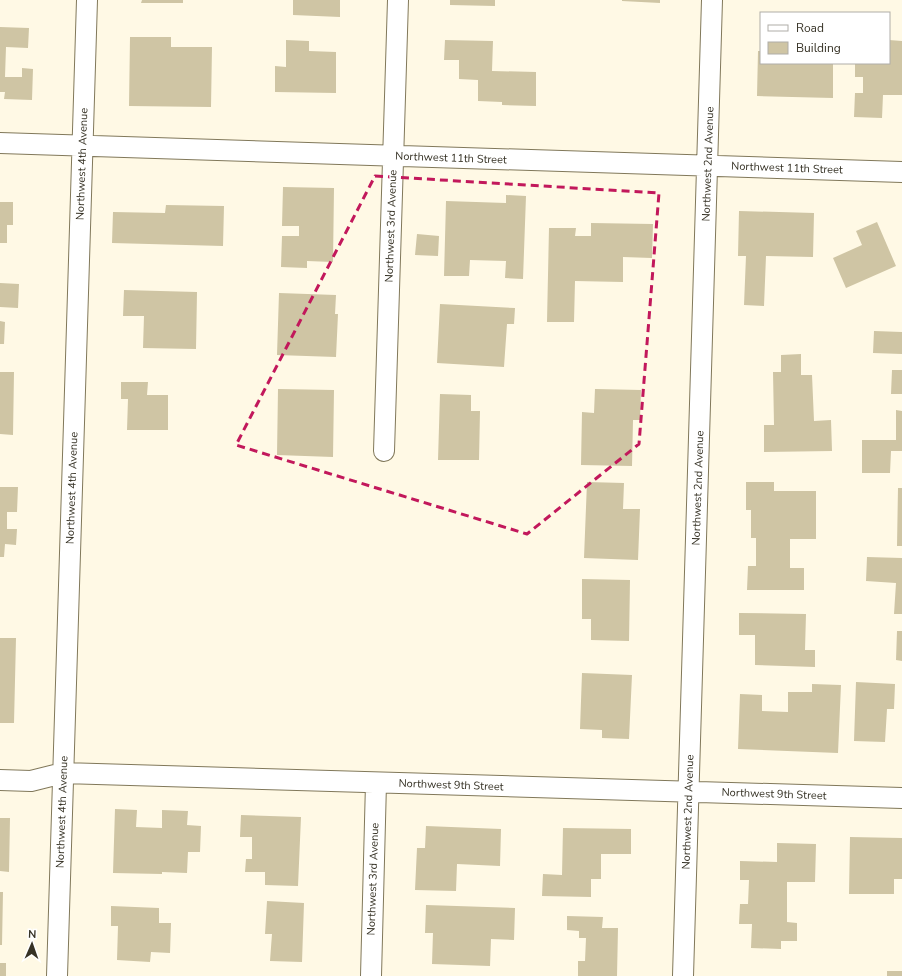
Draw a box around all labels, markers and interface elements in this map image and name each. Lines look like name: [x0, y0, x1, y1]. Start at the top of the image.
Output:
legend: [760, 12, 890, 64]
text: Road: [796, 20, 824, 36]
text: Building: [796, 40, 841, 56]
street label: Northwest 2nd Avenue: [698, 106, 718, 222]
street label: Northwest 4th Avenue: [73, 107, 91, 220]
street label: Northwest 11th Street: [395, 149, 507, 167]
street label: Northwest 11th Street: [731, 159, 843, 177]
street label: Northwest 3rd Avenue: [382, 169, 400, 283]
street label: Northwest 2nd Avenue: [688, 430, 708, 546]
street label: Northwest 4th Avenue: [63, 431, 81, 544]
street label: Northwest 2nd Avenue: [678, 754, 698, 870]
street label: Northwest 4th Avenue: [53, 755, 71, 868]
street label: Northwest 9th Street: [398, 776, 504, 794]
street label: Northwest 9th Street: [721, 785, 827, 803]
street label: Northwest 3rd Avenue: [364, 822, 382, 936]
north arrow: [12, 924, 52, 964]
text: N: [28, 927, 37, 942]

